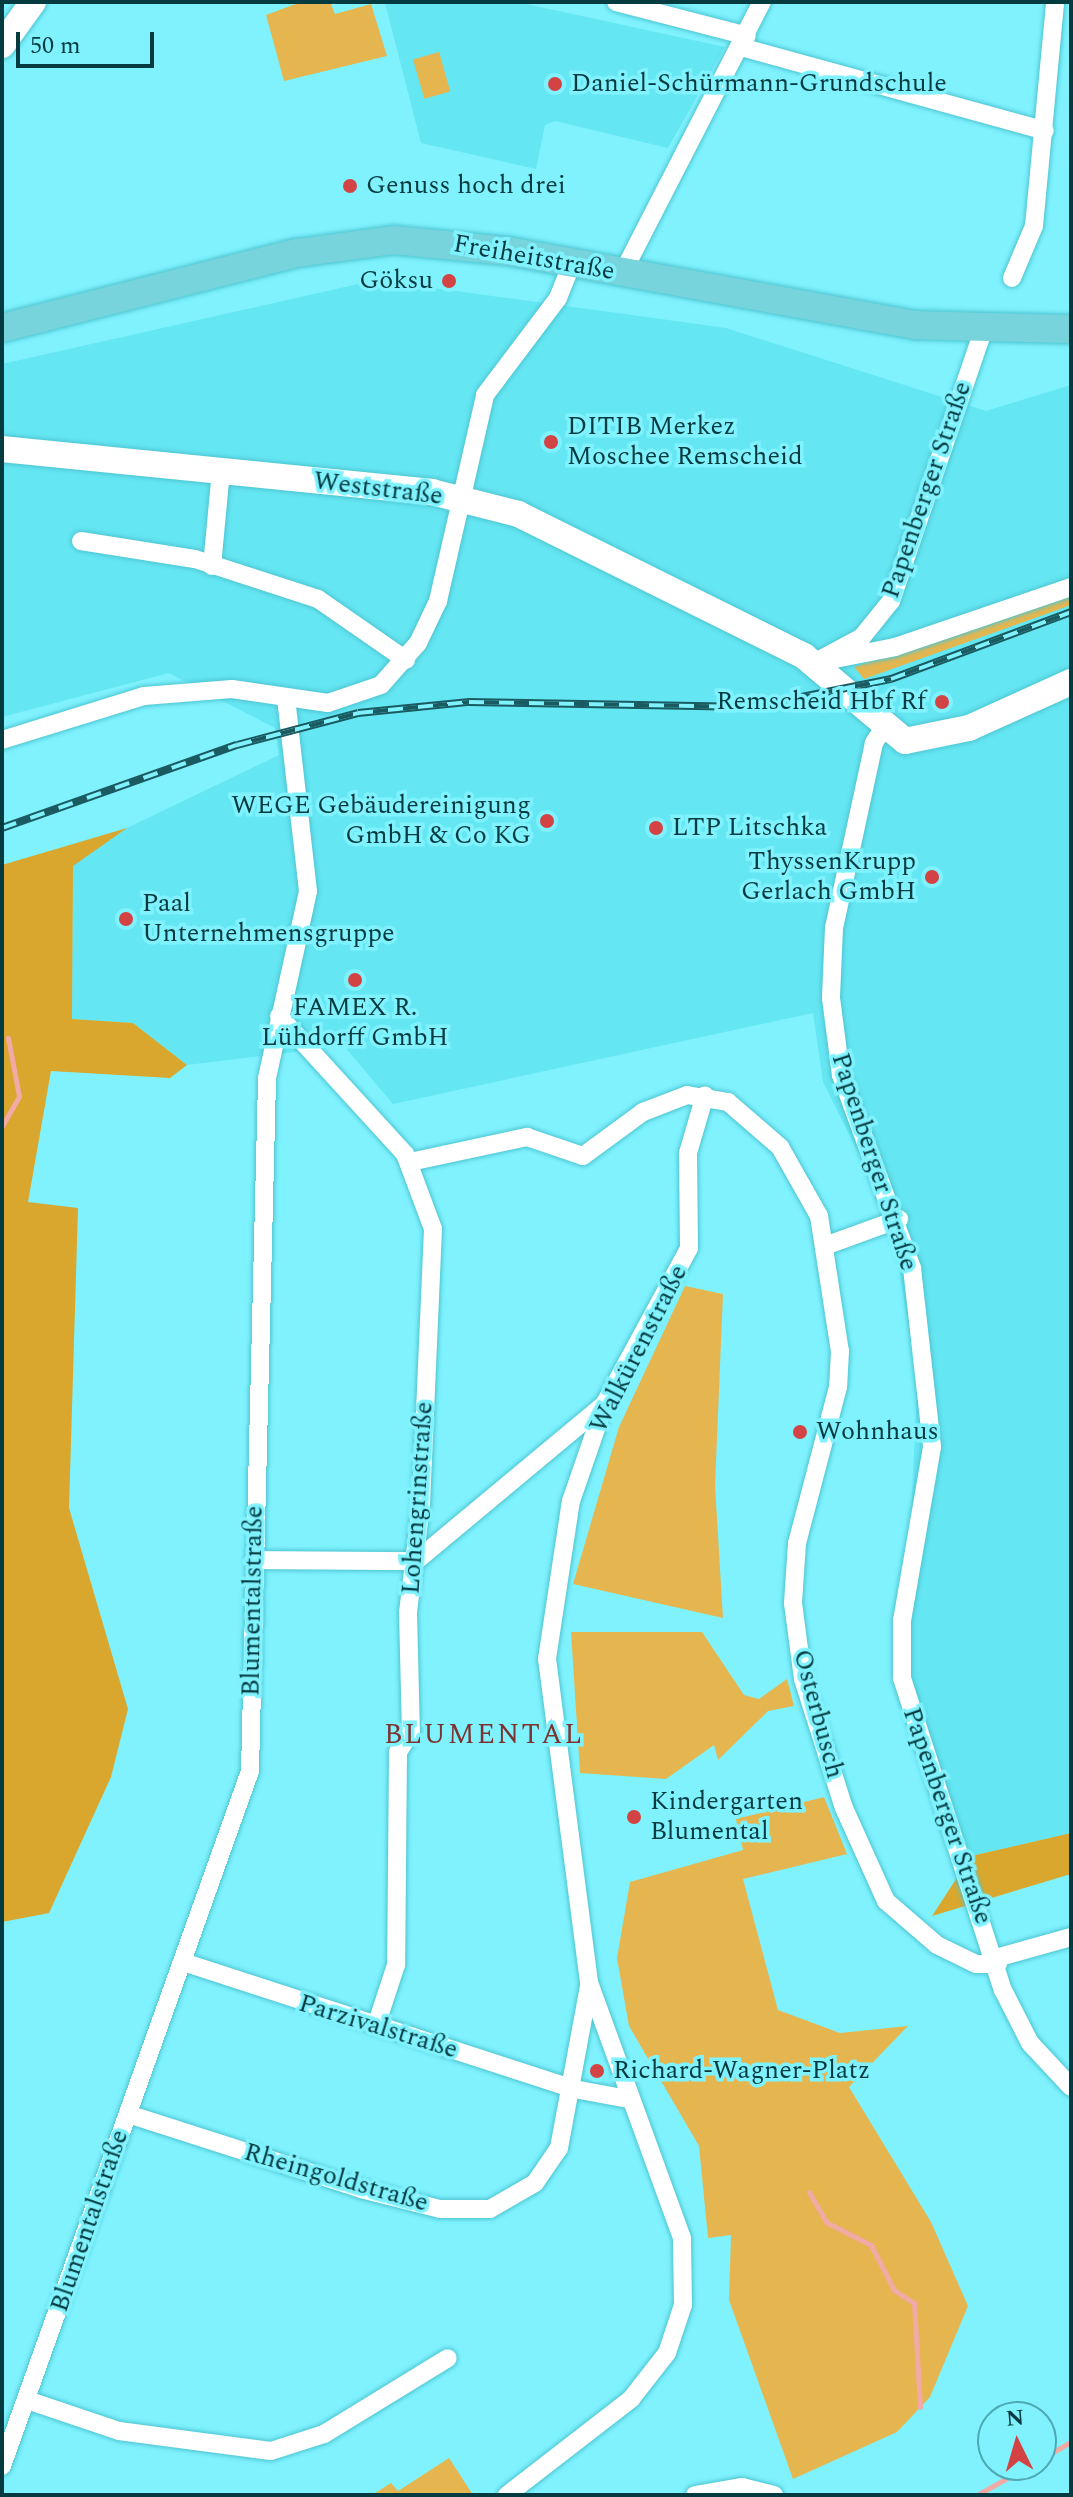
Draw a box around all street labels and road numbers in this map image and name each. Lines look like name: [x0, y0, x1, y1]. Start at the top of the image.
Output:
street label: Freiheitstraße: [451, 228, 617, 288]
street label: Papenberger Straße: [875, 378, 979, 602]
street label: Weststraße: [312, 466, 444, 512]
street label: Papenberger Straße: [824, 1049, 924, 1275]
street label: Walkürenstraße: [583, 1260, 695, 1438]
street label: Lohengrinstraße: [396, 1401, 440, 1595]
street label: Blumentalstraße: [236, 1505, 270, 1697]
street label: Osterbusch: [786, 1646, 850, 1782]
street label: Papenberger Straße: [895, 1704, 999, 1928]
street label: Parzivalstraße: [295, 1988, 461, 2066]
street label: Blumentalstraße: [44, 2126, 136, 2316]
street label: Rheingoldstraße: [240, 2137, 432, 2219]

